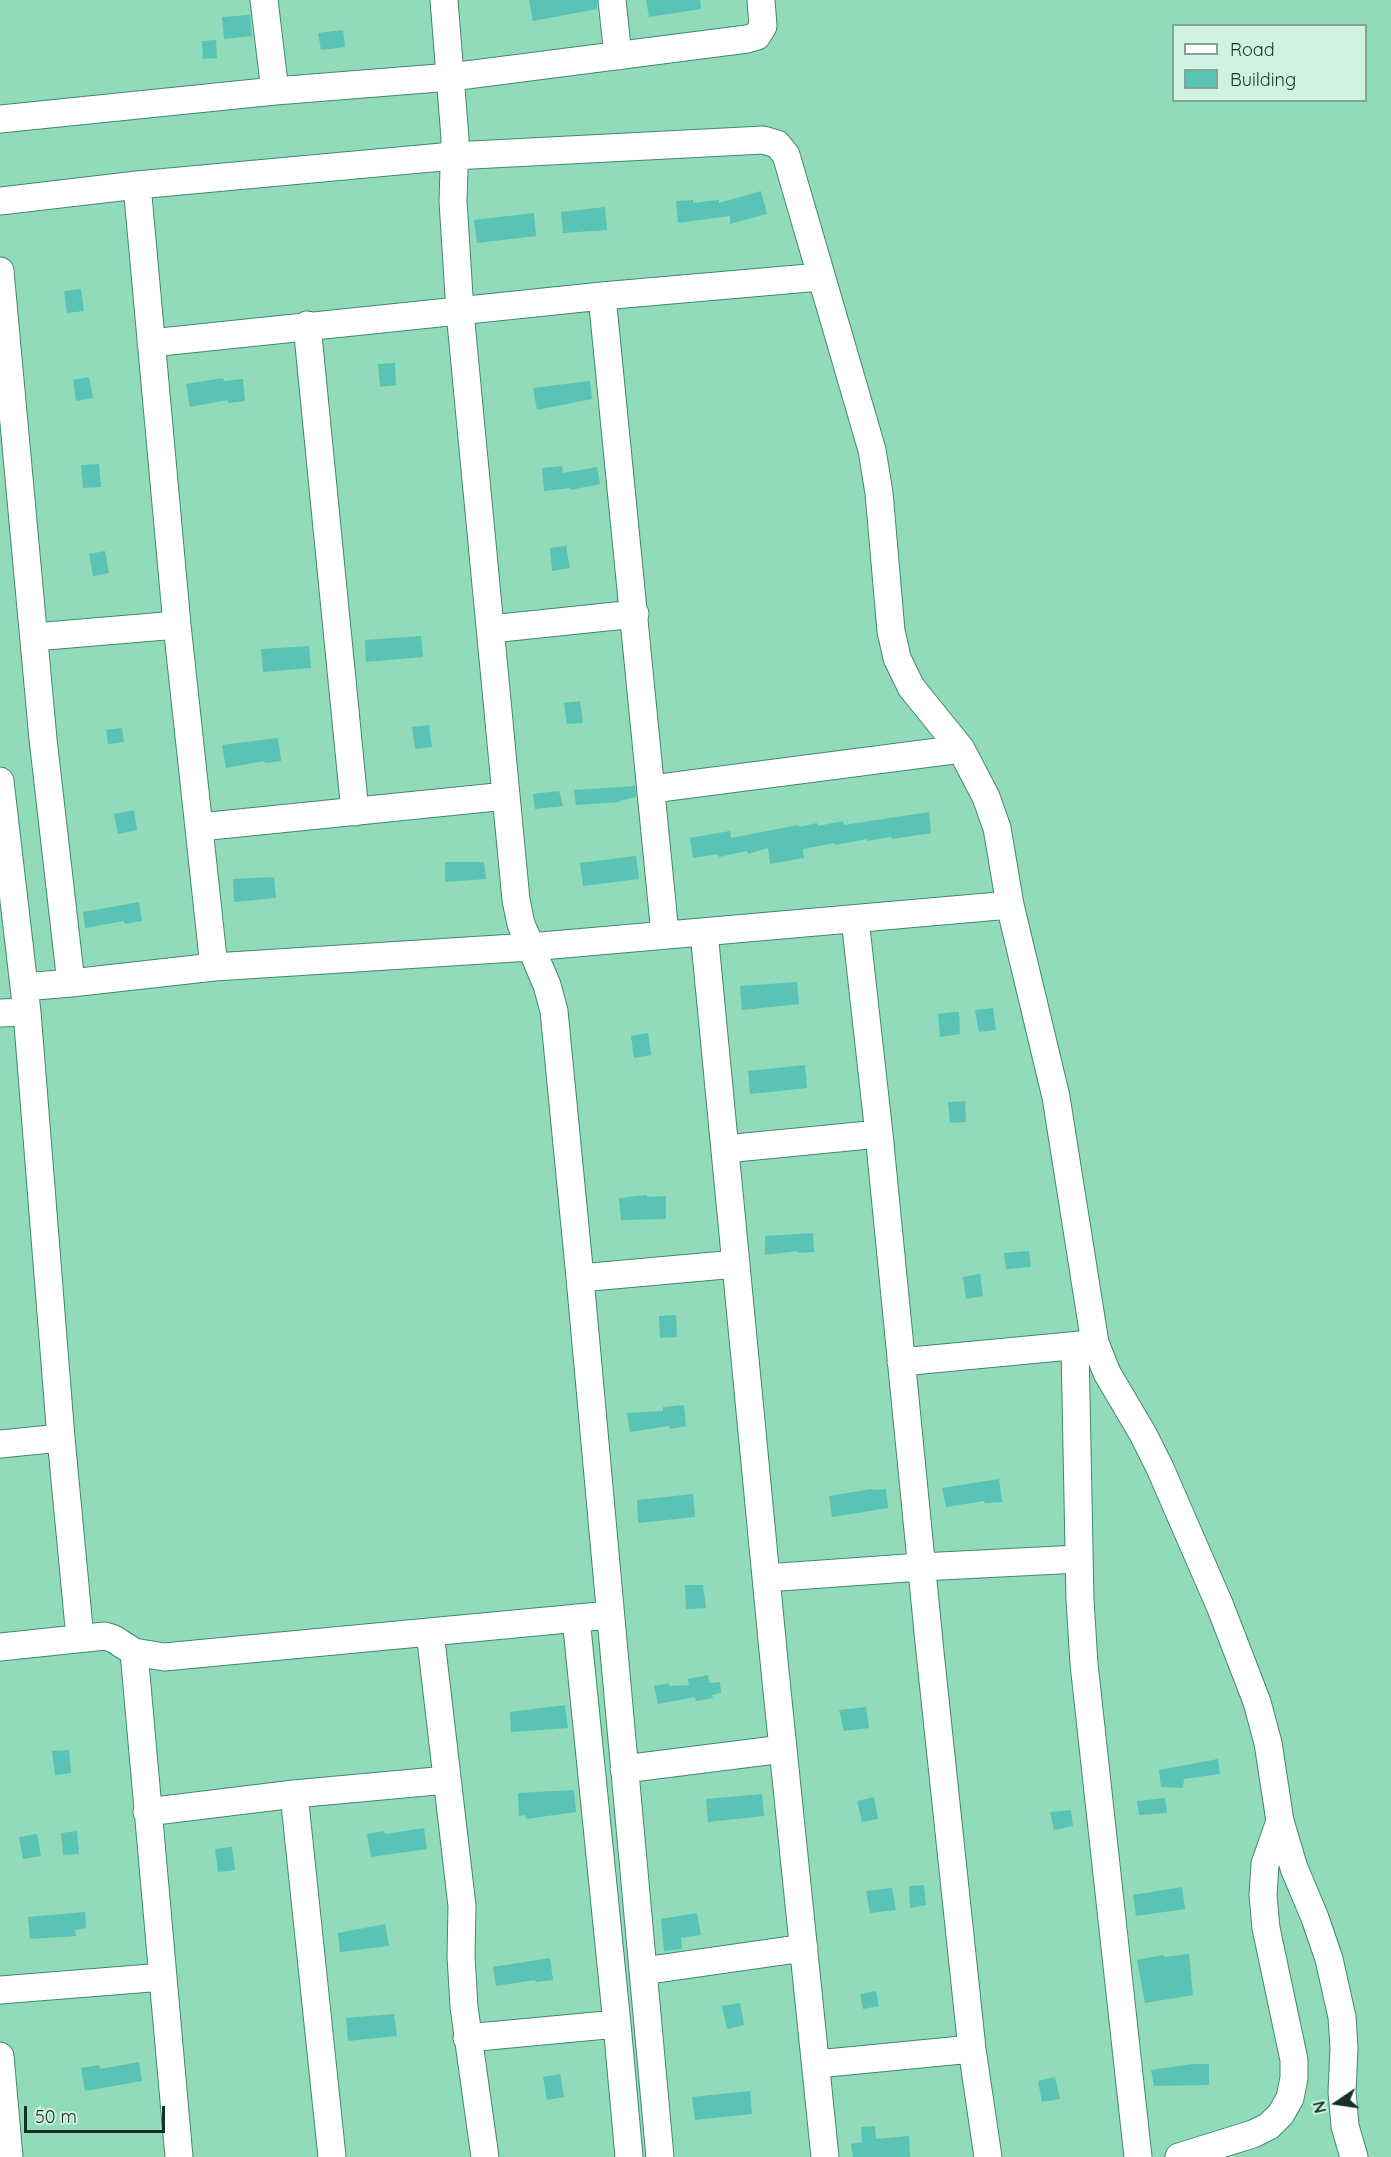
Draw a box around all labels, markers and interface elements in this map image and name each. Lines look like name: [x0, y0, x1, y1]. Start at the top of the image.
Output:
legend: [1172, 24, 1367, 102]
text: Road: [1230, 38, 1275, 61]
text: Building: [1230, 68, 1296, 91]
north arrow: [1307, 2073, 1367, 2133]
scale bar: [27, 2094, 168, 2132]
text: N: [1308, 2099, 1331, 2115]
text: 50 m: [35, 2105, 77, 2128]

